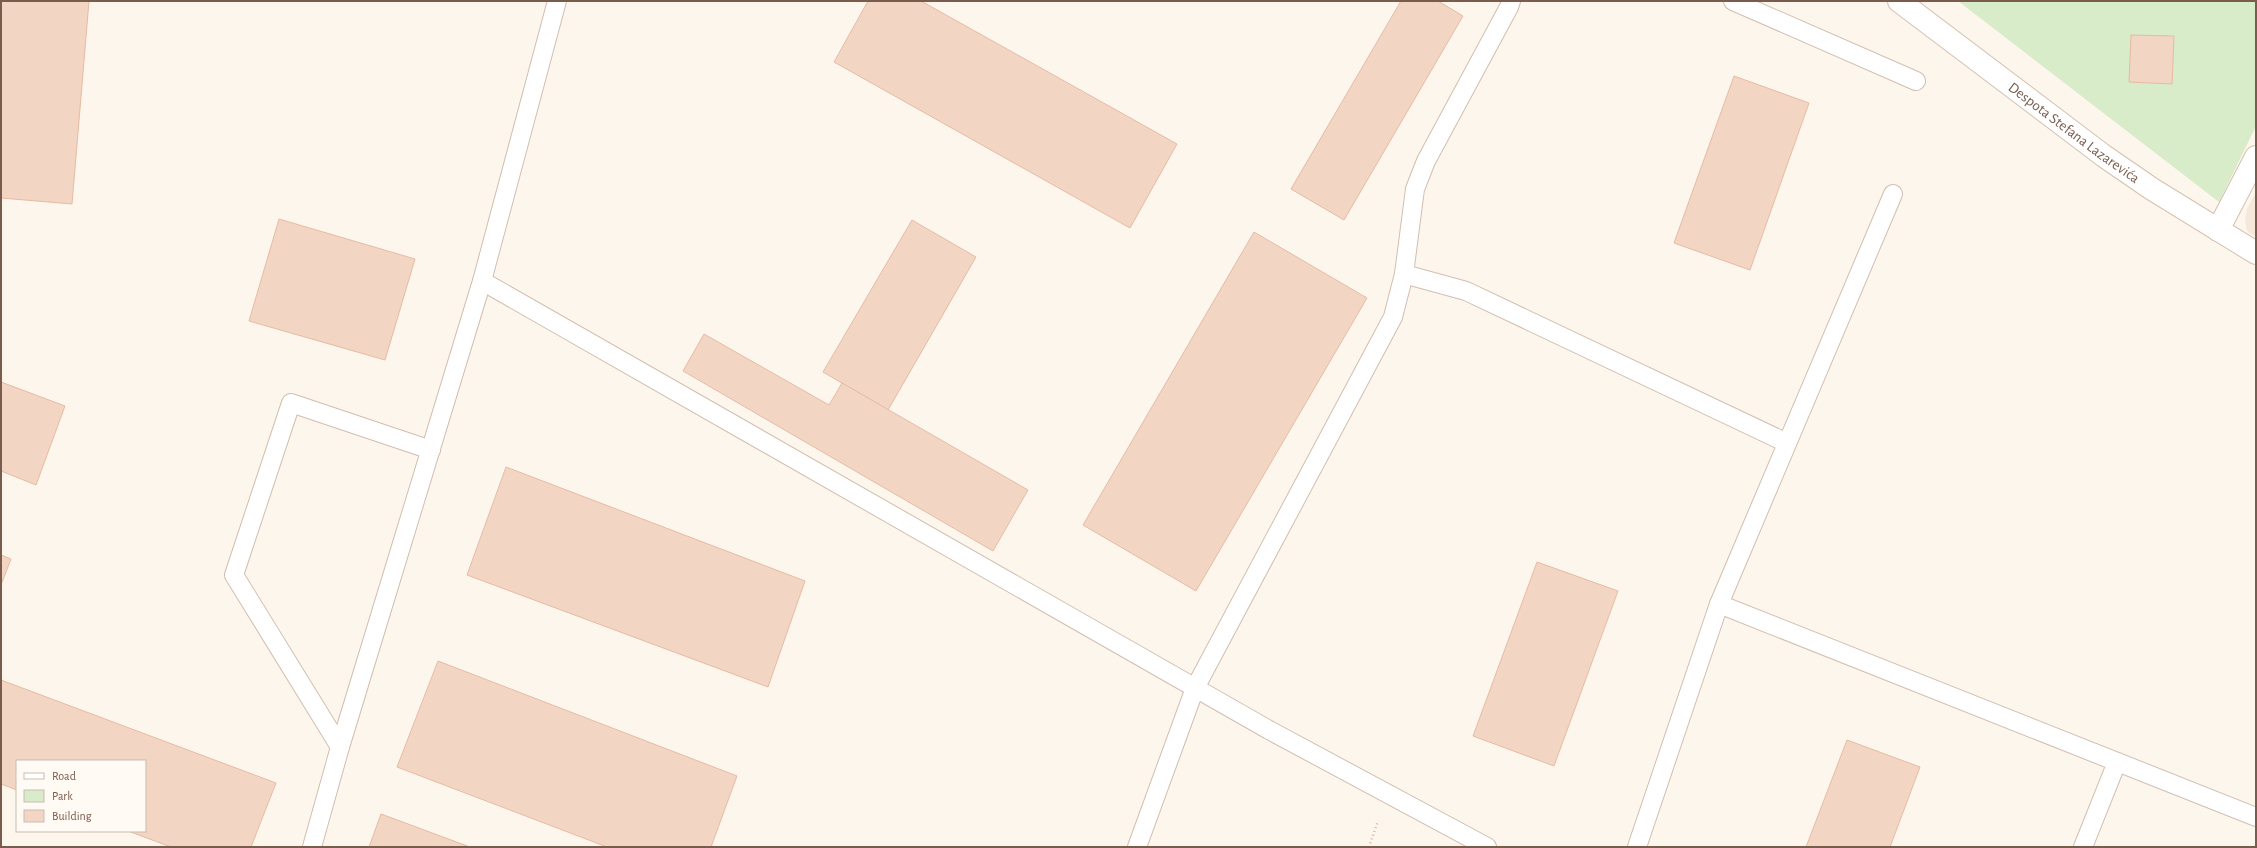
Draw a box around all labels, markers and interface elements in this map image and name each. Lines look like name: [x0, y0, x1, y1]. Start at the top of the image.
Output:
street label: Despota Stefana Lazarevića: [2006, 79, 2142, 186]
legend: [16, 760, 146, 832]
text: Road: [52, 770, 76, 782]
text: Park: [52, 790, 73, 802]
text: Building: [52, 810, 92, 822]

